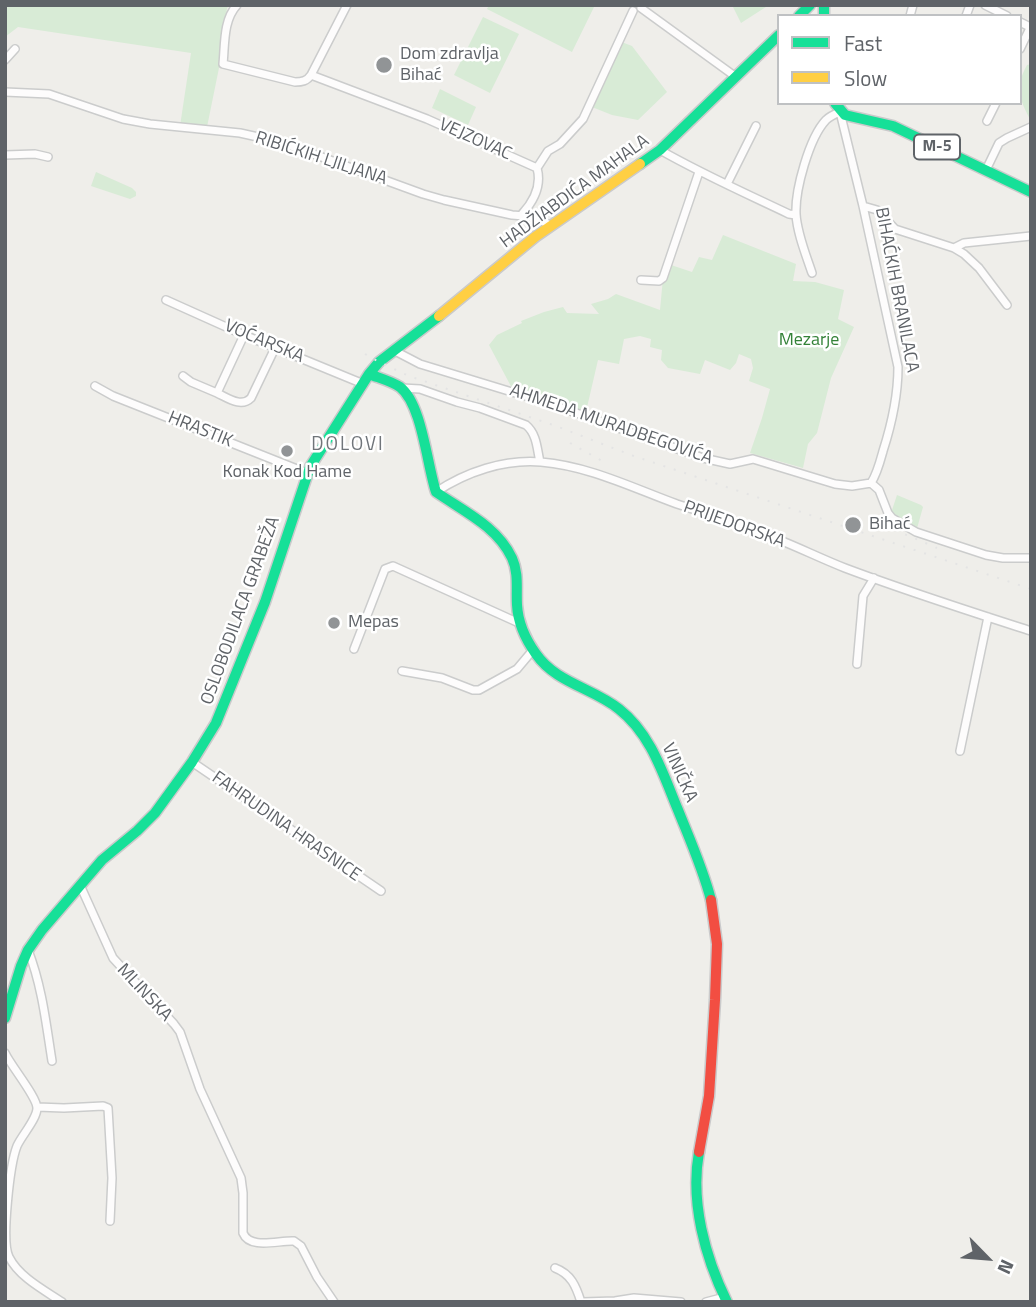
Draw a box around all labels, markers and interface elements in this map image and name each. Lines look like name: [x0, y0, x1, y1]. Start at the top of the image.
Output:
legend: [777, 14, 1022, 105]
text: Fast: [844, 27, 882, 59]
place label: Dom zdravlja Bihać: [400, 44, 499, 86]
marker: Dom zdravlja Bihać: [374, 55, 394, 75]
text: Slow: [844, 62, 887, 94]
street label: VEJZOVAC: [435, 114, 515, 166]
street label: RIBIĆKIH LJILJANA: [252, 128, 390, 190]
street label: HADŽIABDIĆA MAHALA: [496, 131, 654, 253]
road number: M-5: [914, 134, 960, 160]
street label: BIHAĆKIH BRANILACA: [869, 206, 923, 374]
street label: VOĆARSKA: [221, 316, 307, 368]
park label: Mezarje: [779, 330, 839, 352]
street label: AHMEDA MURADBEGOVIĆA: [507, 380, 715, 470]
street label: HRASTIK: [165, 407, 235, 453]
district label: DOLOVI: [312, 434, 384, 456]
marker: Konak Kod Hame: [279, 443, 295, 459]
place label: Konak Kod Hame: [222, 462, 352, 484]
street label: PRIJEDORSKA: [680, 497, 788, 553]
street label: OSLOBODILACA GRABEŽA: [197, 514, 285, 708]
place label: Bihać: [869, 514, 911, 536]
marker: Bihać: [843, 515, 863, 535]
place label: Mepas: [348, 612, 399, 634]
marker: Mepas: [326, 615, 342, 631]
street label: VINIČKA: [656, 740, 702, 806]
street label: FAHRUDINA HRASNICE: [207, 767, 365, 887]
street label: MLINSKA: [112, 960, 176, 1026]
north arrow: [952, 1223, 1022, 1293]
text: N: [991, 1255, 1022, 1279]

